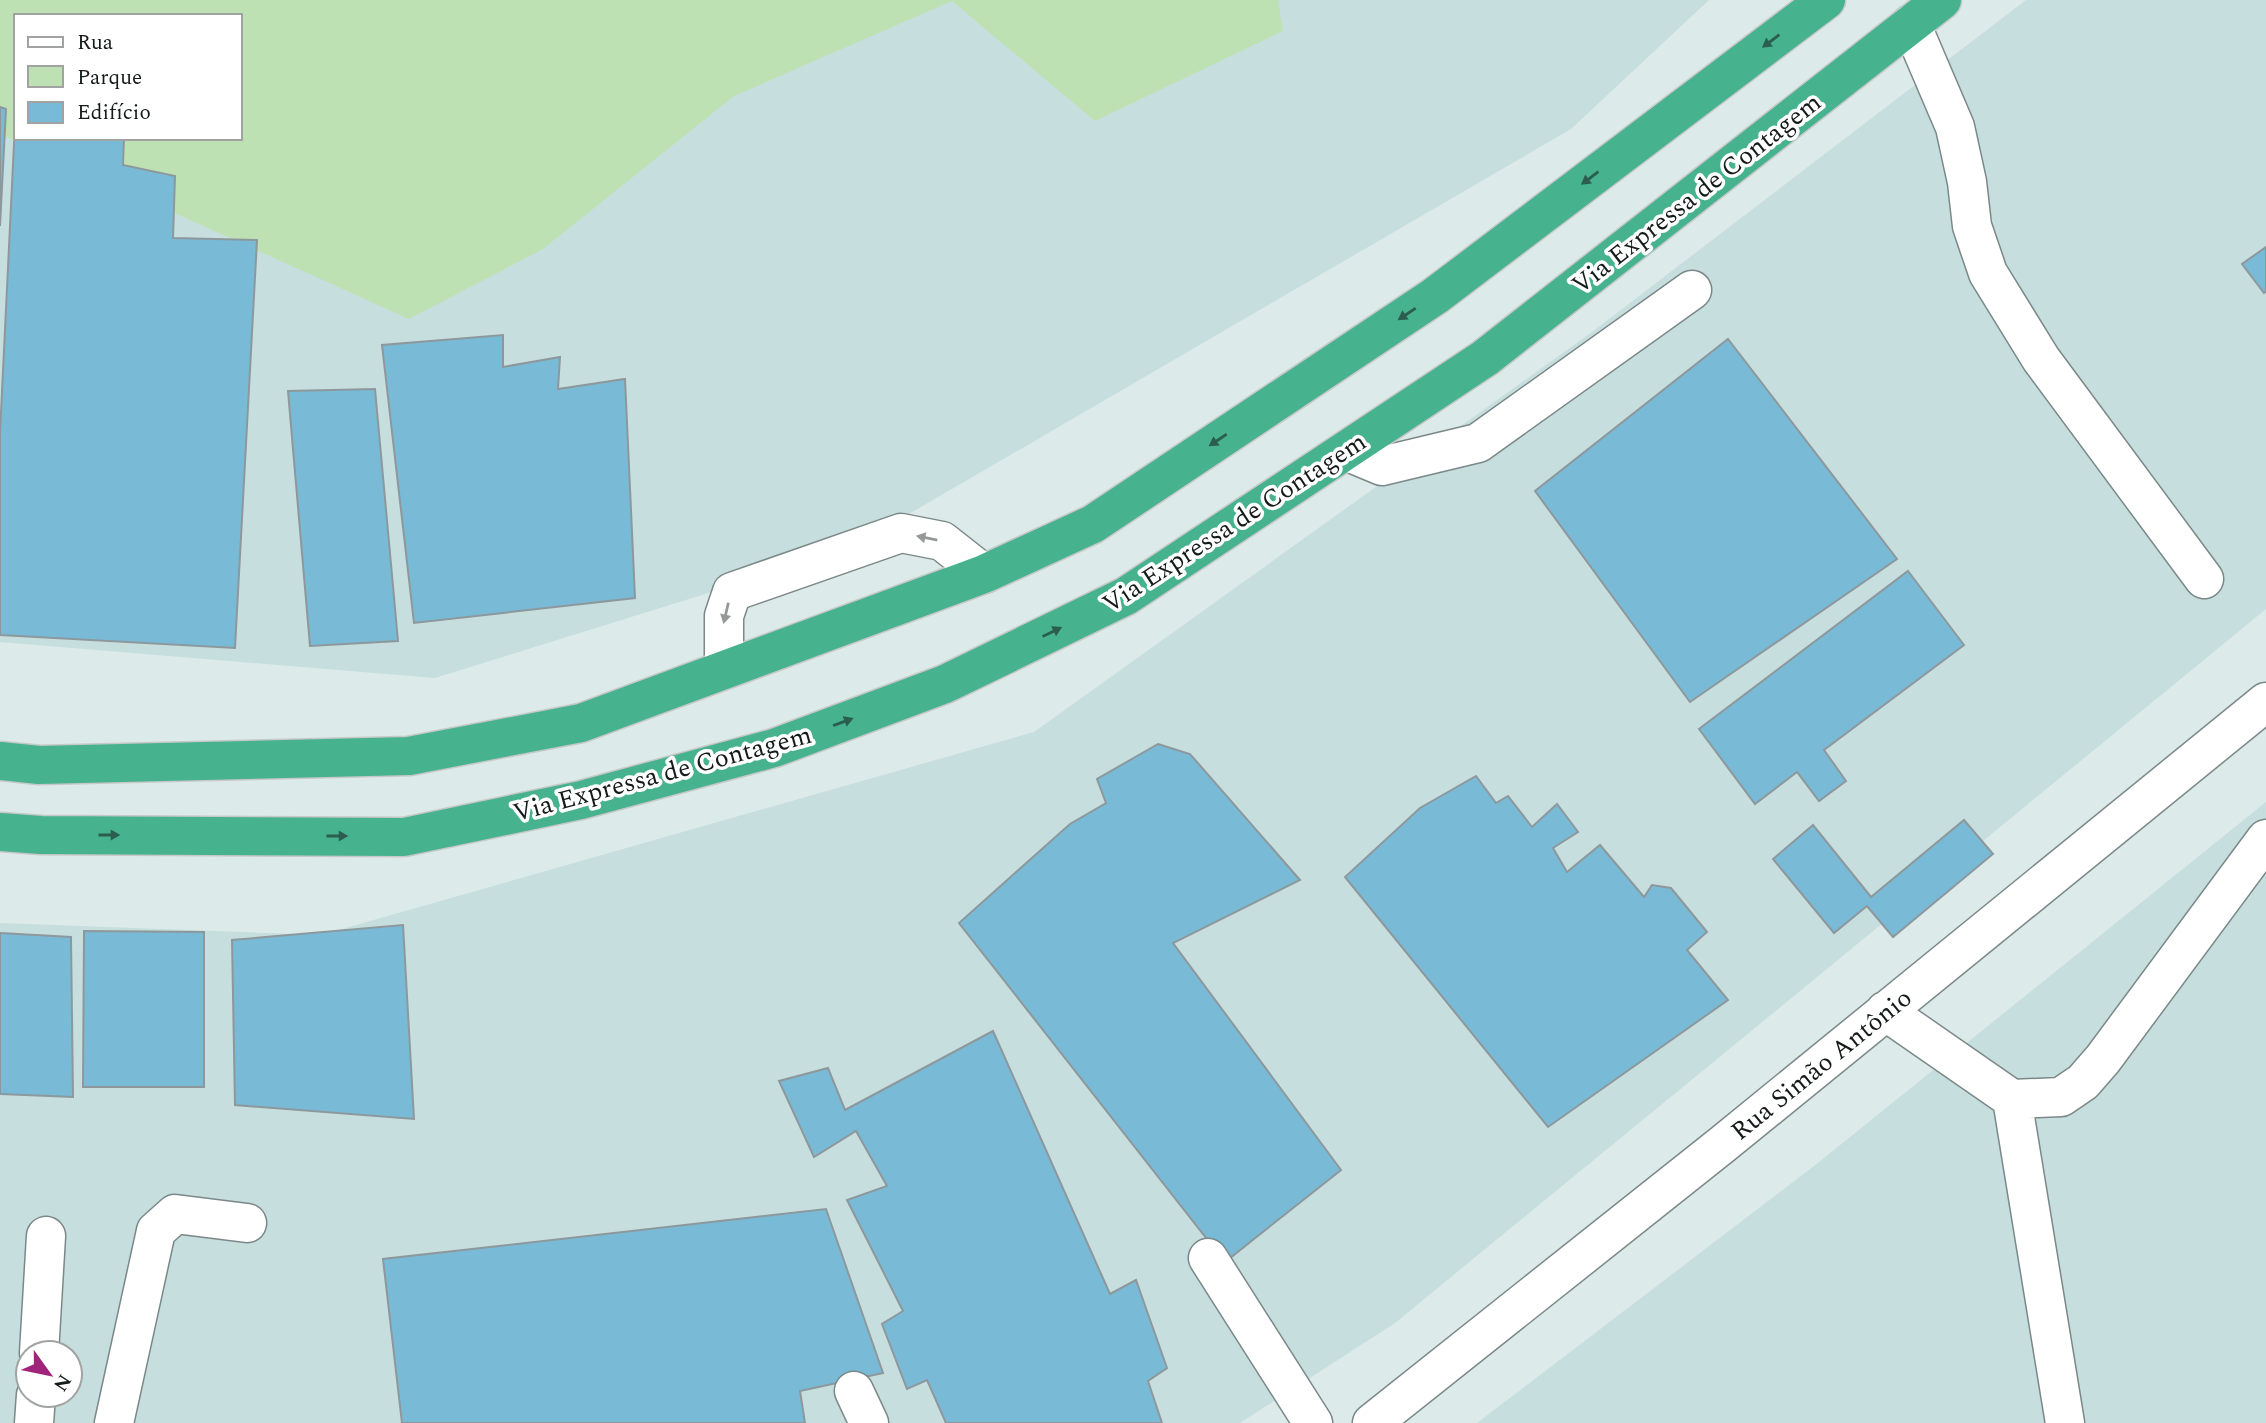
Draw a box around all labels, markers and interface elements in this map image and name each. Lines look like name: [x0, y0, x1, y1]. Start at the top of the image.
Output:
legend: [14, 14, 242, 140]
text: Rua: [77, 27, 114, 59]
one-way arrow: [1763, 34, 1781, 49]
text: Parque: [77, 62, 142, 94]
street label: Via Expressa de Contagem: [1563, 83, 1830, 304]
text: Edifício: [77, 97, 151, 129]
one-way arrow: [1581, 171, 1599, 185]
one-way arrow: [1398, 307, 1417, 320]
street label: Via Expressa de Contagem: [1095, 422, 1375, 623]
one-way arrow: [1208, 434, 1228, 447]
one-way arrow: [916, 533, 938, 544]
one-way arrow: [721, 602, 732, 624]
one-way arrow: [1042, 627, 1062, 638]
street label: Via Expressa de Contagem: [508, 715, 816, 833]
one-way arrow: [832, 716, 853, 727]
one-way arrow: [98, 829, 120, 841]
one-way arrow: [326, 830, 348, 842]
street label: Rua Simão Antônio: [1722, 979, 1921, 1151]
north arrow: [14, 1339, 84, 1409]
text: N: [46, 1368, 78, 1397]

